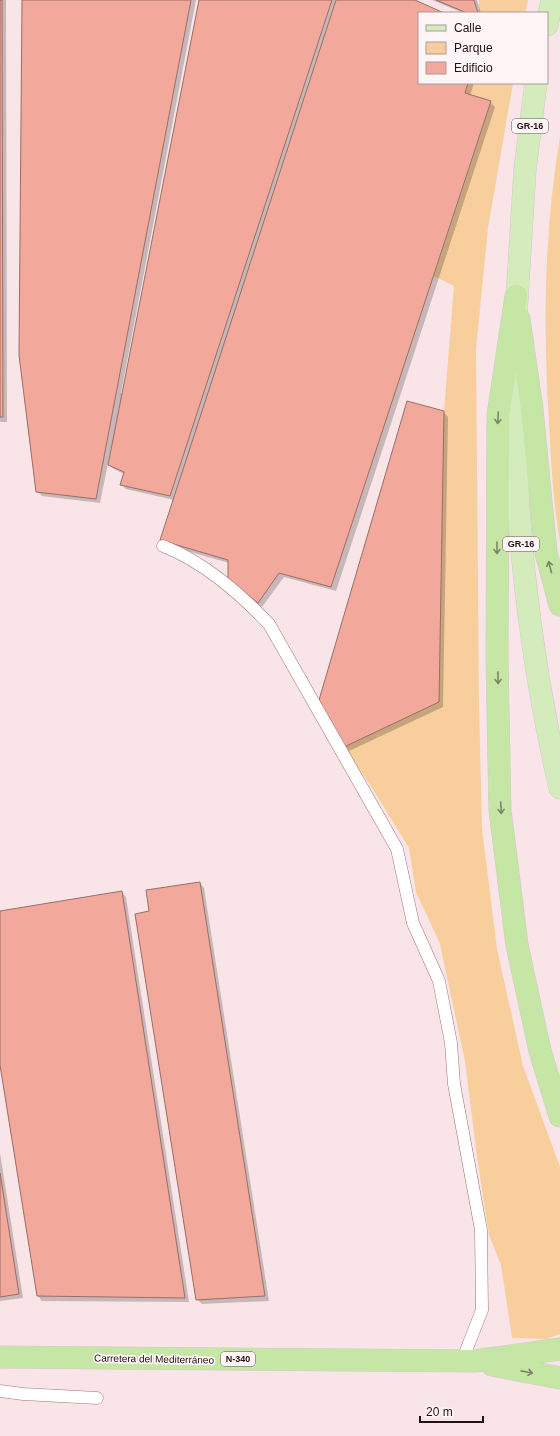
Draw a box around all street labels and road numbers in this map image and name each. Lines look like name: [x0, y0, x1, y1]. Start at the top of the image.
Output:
road number: GR-16: [512, 119, 548, 133]
road number: GR-16: [503, 537, 539, 551]
street label: Carretera del Mediterráneo: [94, 1352, 215, 1366]
road number: N-340: [221, 1352, 255, 1366]

